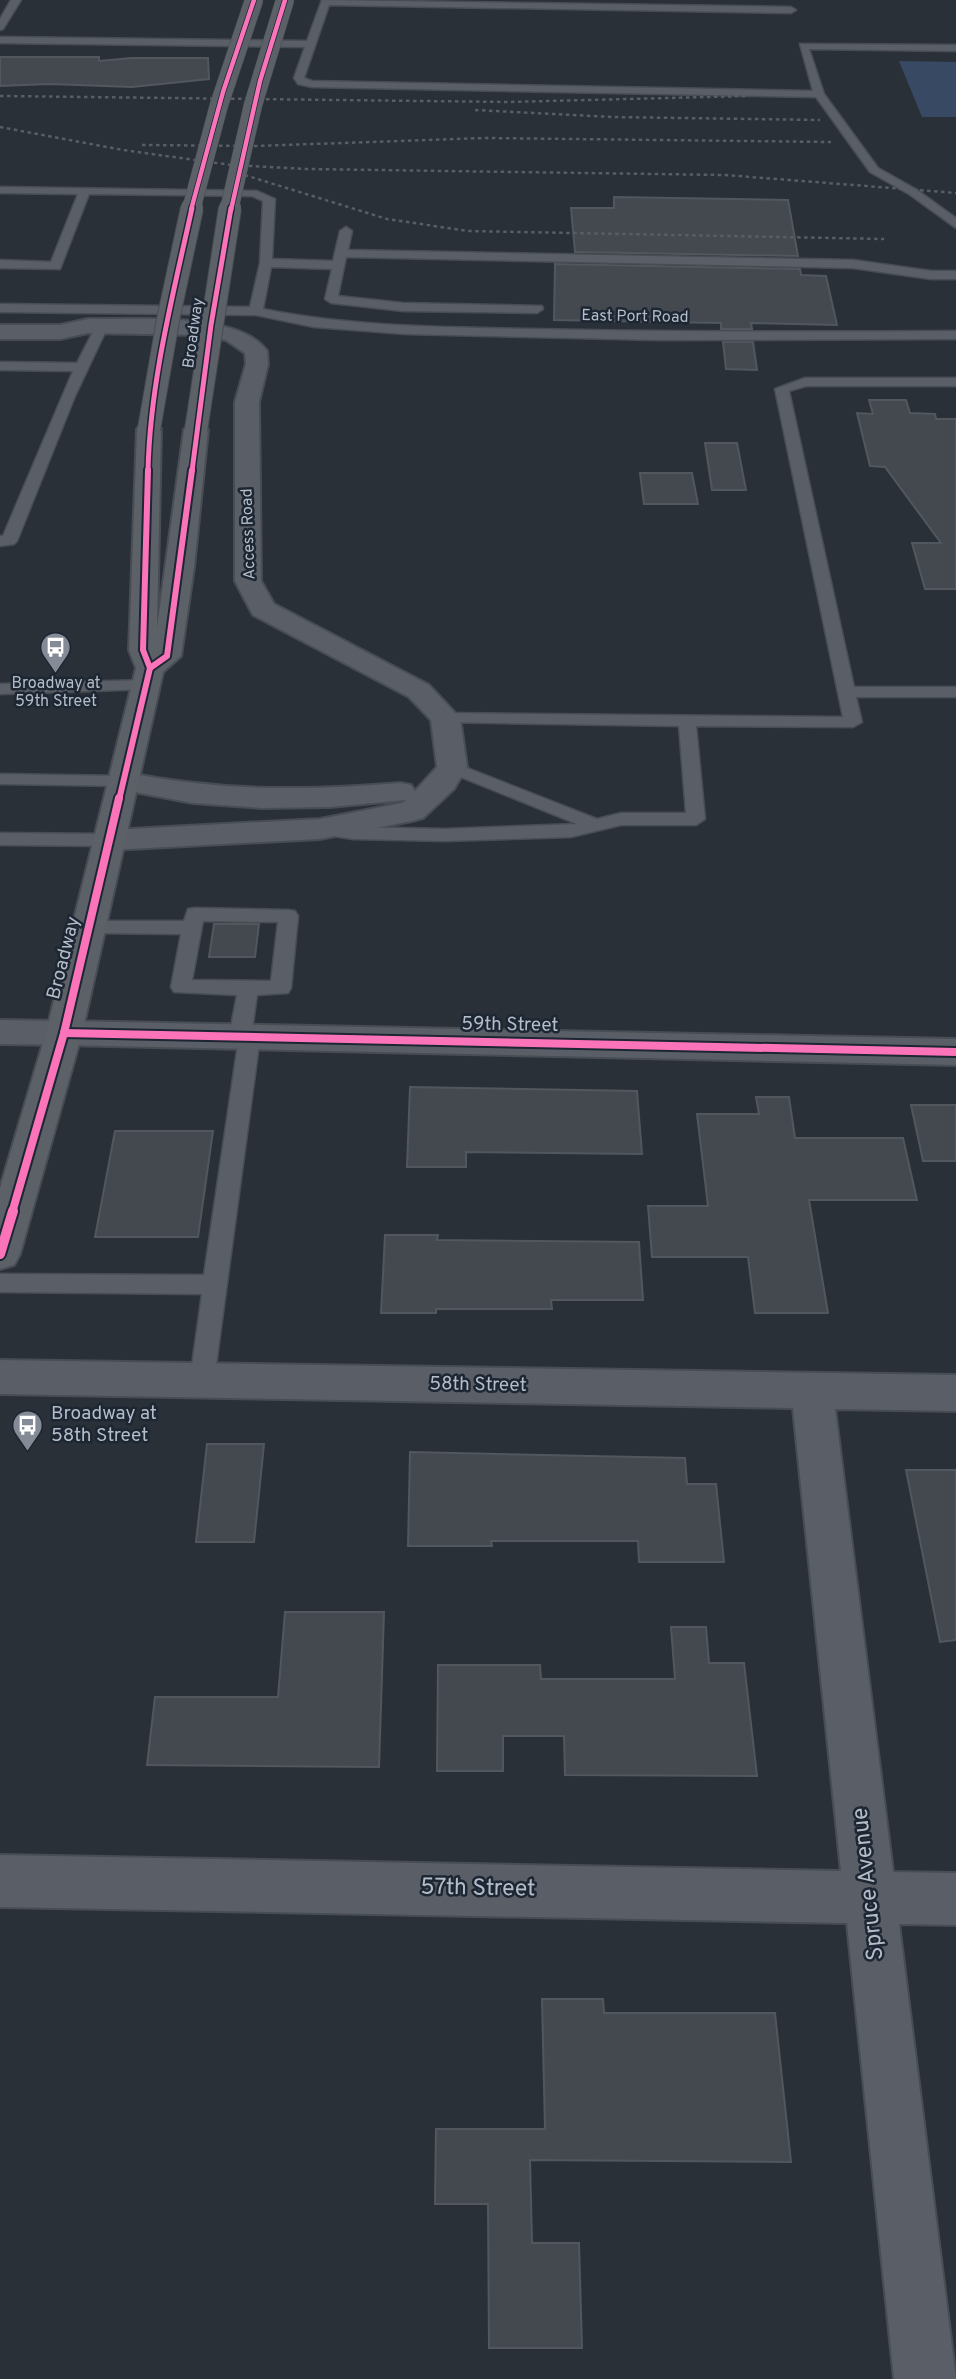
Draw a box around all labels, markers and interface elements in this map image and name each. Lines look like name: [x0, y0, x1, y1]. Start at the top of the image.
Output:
street label: Broadway: [179, 296, 209, 370]
street label: East Port Road: [581, 306, 689, 328]
street label: Access Road: [237, 488, 261, 580]
bus stop icon: Broadway at 59th Street: [39, 630, 73, 674]
place label: Broadway at 59th Street: [11, 674, 101, 712]
street label: Broadway: [42, 914, 86, 1002]
street label: 59th Street: [461, 1012, 559, 1038]
street label: 58th Street: [429, 1372, 527, 1398]
place label: Broadway at 58th Street: [51, 1402, 157, 1448]
bus stop icon: Broadway at 58th Street: [11, 1408, 45, 1452]
street label: Spruce Avenue: [847, 1806, 891, 1962]
street label: 57th Street: [420, 1873, 536, 1905]

